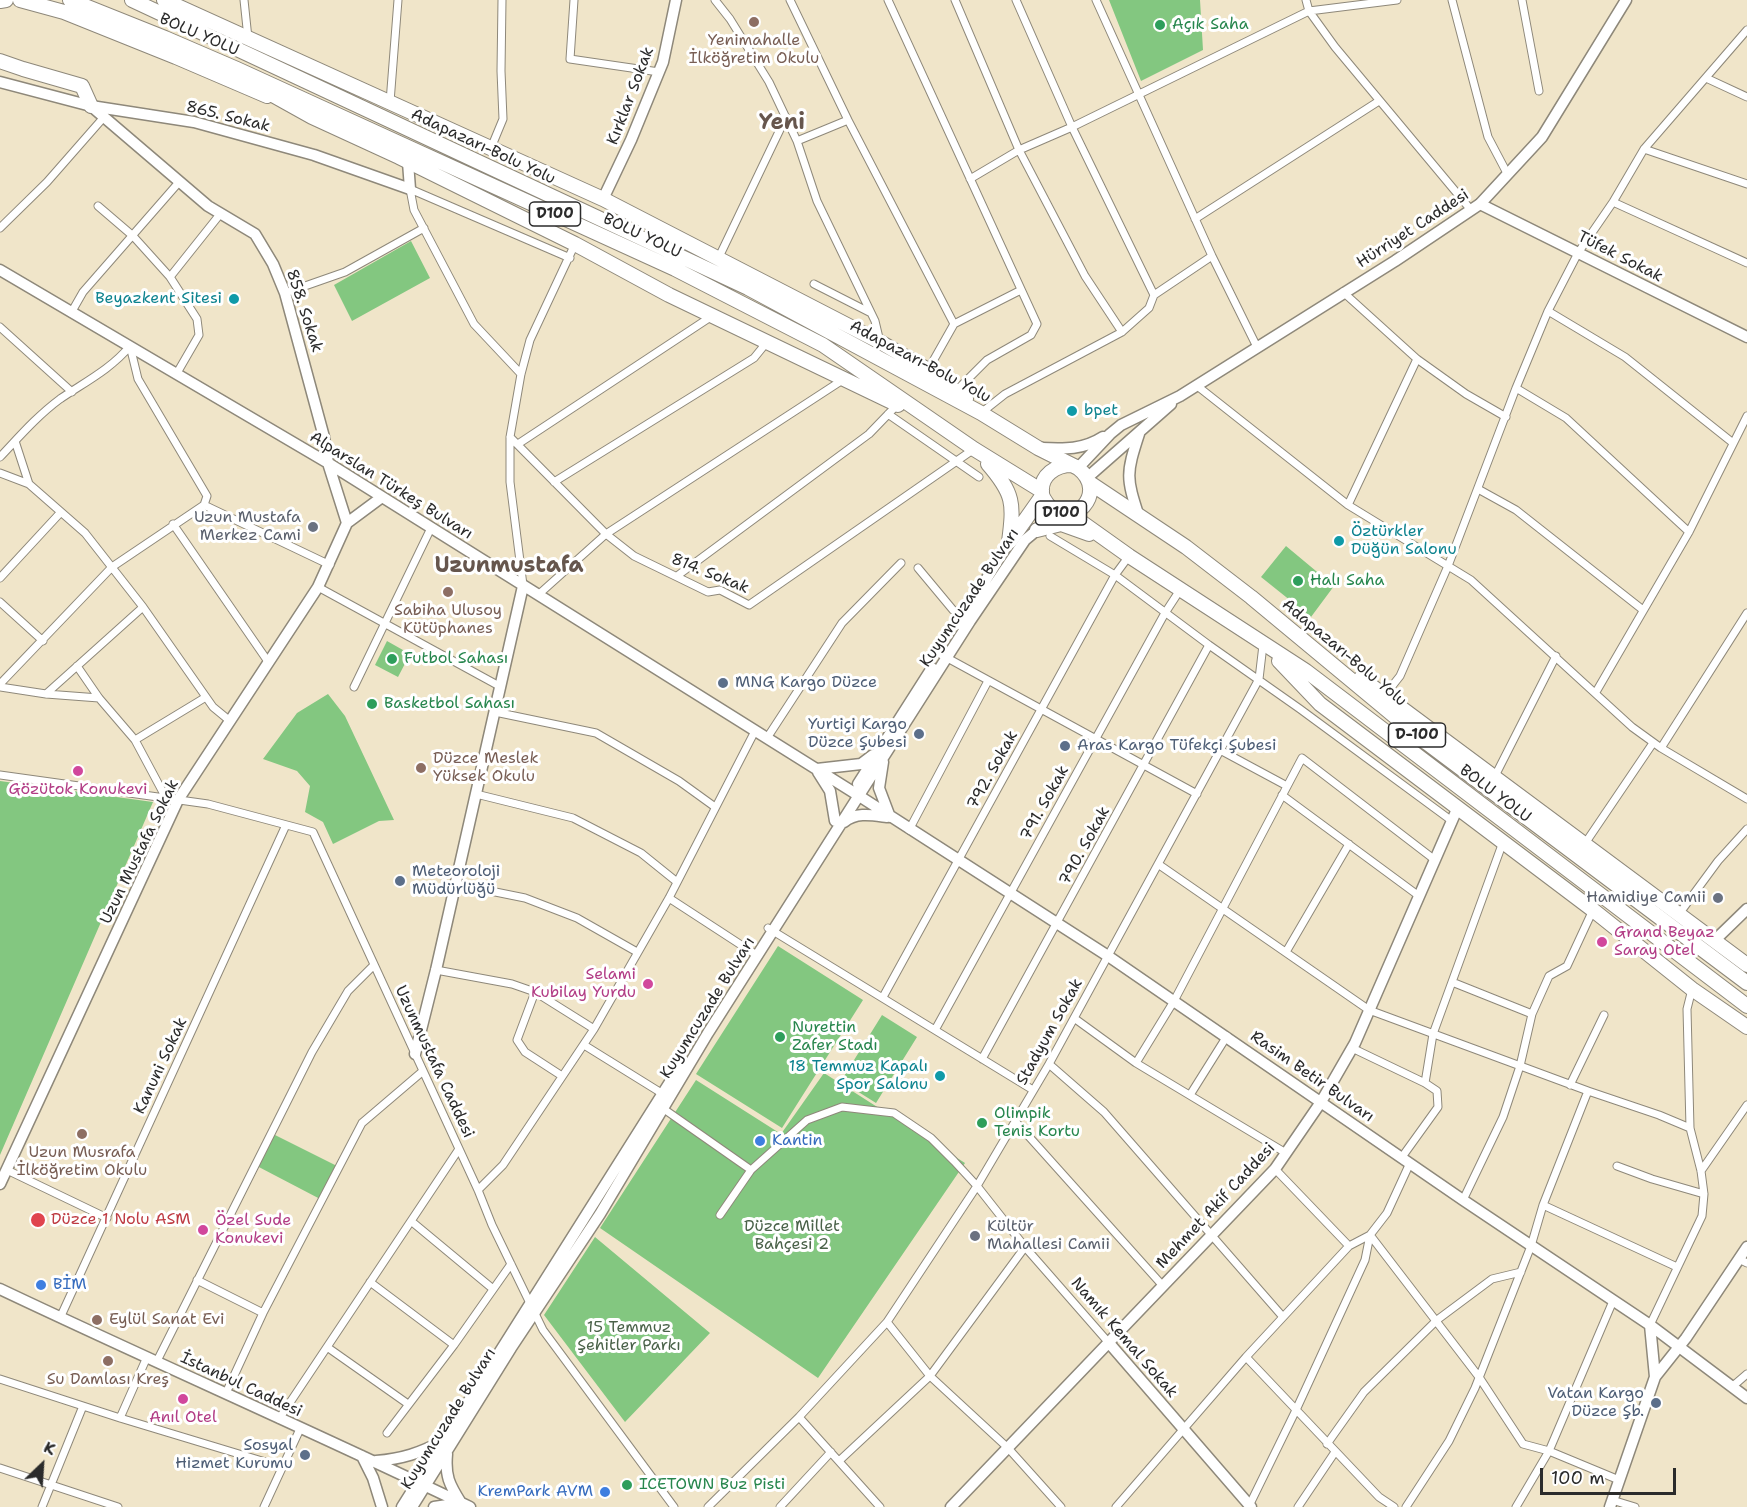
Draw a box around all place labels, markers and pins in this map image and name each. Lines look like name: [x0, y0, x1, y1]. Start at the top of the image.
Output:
marker: Yenimahalle İlköğretim Okulu: [747, 15, 761, 29]
place label: Açık Saha: [1172, 15, 1249, 35]
marker: Açık Saha: [1153, 18, 1167, 32]
place label: Yenimahalle İlköğretim Okulu: [689, 31, 819, 69]
place label: Beyazkent Sitesi: [95, 289, 222, 309]
marker: Beyazkent Sitesi: [227, 292, 241, 306]
place label: bpet: [1084, 401, 1118, 421]
marker: bpet: [1065, 404, 1079, 418]
place label: Uzun Mustafa Merkez Cami: [194, 508, 301, 546]
marker: Uzun Mustafa Merkez Cami: [306, 520, 320, 534]
place label: Öztürkler Düğün Salonu: [1351, 522, 1457, 560]
marker: Öztürkler Düğün Salonu: [1332, 534, 1346, 548]
place label: Halı Saha: [1310, 571, 1384, 591]
marker: Halı Saha: [1291, 574, 1305, 588]
marker: Sabiha Ulusoy Kütüphanes: [441, 585, 455, 599]
place label: Sabiha Ulusoy Kütüphanes: [394, 601, 502, 639]
place label: Futbol Sahası: [404, 649, 508, 669]
marker: Futbol Sahası: [385, 652, 399, 666]
place label: MNG Kargo Düzce: [735, 673, 877, 693]
marker: MNG Kargo Düzce: [716, 676, 730, 690]
place label: Basketbol Sahası: [384, 694, 515, 714]
marker: Basketbol Sahası: [365, 697, 379, 711]
place label: Yurtiçi Kargo Düzce Şubesi: [808, 715, 907, 753]
marker: Yurtiçi Kargo Düzce Şubesi: [912, 727, 926, 741]
place label: Aras Kargo Tüfekçi Şubesi: [1077, 736, 1276, 756]
marker: Aras Kargo Tüfekçi Şubesi: [1058, 739, 1072, 753]
place label: Düzce Meslek Yüksek Okulu: [433, 749, 539, 787]
marker: Düzce Meslek Yüksek Okulu: [414, 761, 428, 775]
marker: Gözütok Konukevi: [71, 764, 85, 778]
place label: Gözütok Konukevi: [9, 780, 147, 800]
place label: Meteoroloji Müdürlüğü: [412, 862, 500, 900]
marker: Meteoroloji Müdürlüğü: [393, 874, 407, 888]
place label: Hamidiye Camii: [1586, 888, 1706, 908]
marker: Hamidiye Camii: [1711, 891, 1725, 905]
place label: Grand Beyaz Saray Otel: [1614, 923, 1715, 961]
marker: Grand Beyaz Saray Otel: [1595, 935, 1609, 949]
place label: Selami Kubilay Yurdu: [531, 965, 636, 1003]
marker: Selami Kubilay Yurdu: [641, 977, 655, 991]
place label: Nurettin Zafer Stadı: [792, 1018, 878, 1056]
marker: Nurettin Zafer Stadı: [773, 1030, 787, 1044]
place label: 18 Temmuz Kapalı Spor Salonu: [789, 1057, 928, 1095]
marker: 18 Temmuz Kapalı Spor Salonu: [933, 1069, 947, 1083]
place label: Olimpik Tenis Kortu: [994, 1104, 1080, 1142]
marker: Olimpik Tenis Kortu: [975, 1116, 989, 1130]
marker: Uzun Musrafa İlköğretim Okulu: [75, 1127, 89, 1141]
place label: Kantin: [772, 1131, 822, 1151]
marker: Kantin: [753, 1134, 767, 1148]
place label: Uzun Musrafa İlköğretim Okulu: [17, 1143, 147, 1181]
place label: Düzce 1 Nolu ASM: [51, 1210, 191, 1230]
marker: Düzce 1 Nolu ASM: [29, 1211, 47, 1229]
place label: Özel Sude Konukevi: [215, 1211, 291, 1249]
place label: Kültür Mahallesi Camii: [987, 1217, 1110, 1255]
marker: Özel Sude Konukevi: [196, 1223, 210, 1237]
marker: Kültür Mahallesi Camii: [968, 1229, 982, 1243]
place label: BİM: [53, 1275, 87, 1295]
marker: BİM: [34, 1278, 48, 1292]
place label: Eylül Sanat Evi: [109, 1310, 225, 1330]
marker: Eylül Sanat Evi: [90, 1313, 104, 1327]
marker: Su Damlası Kreş: [101, 1354, 115, 1368]
place label: Su Damlası Kreş: [47, 1370, 169, 1390]
place label: Vatan Kargo Düzce Şb.: [1547, 1384, 1644, 1422]
marker: Anıl Otel: [176, 1392, 190, 1406]
marker: Vatan Kargo Düzce Şb.: [1649, 1396, 1663, 1410]
place label: Anıl Otel: [149, 1408, 217, 1428]
place label: Sosyal Hizmet Kurumu: [175, 1436, 293, 1474]
marker: Sosyal Hizmet Kurumu: [298, 1448, 312, 1462]
place label: ICETOWN Buz Pisti: [639, 1475, 785, 1495]
marker: ICETOWN Buz Pisti: [620, 1478, 634, 1492]
place label: KremPark AVM: [477, 1482, 593, 1502]
marker: KremPark AVM: [598, 1485, 612, 1499]

